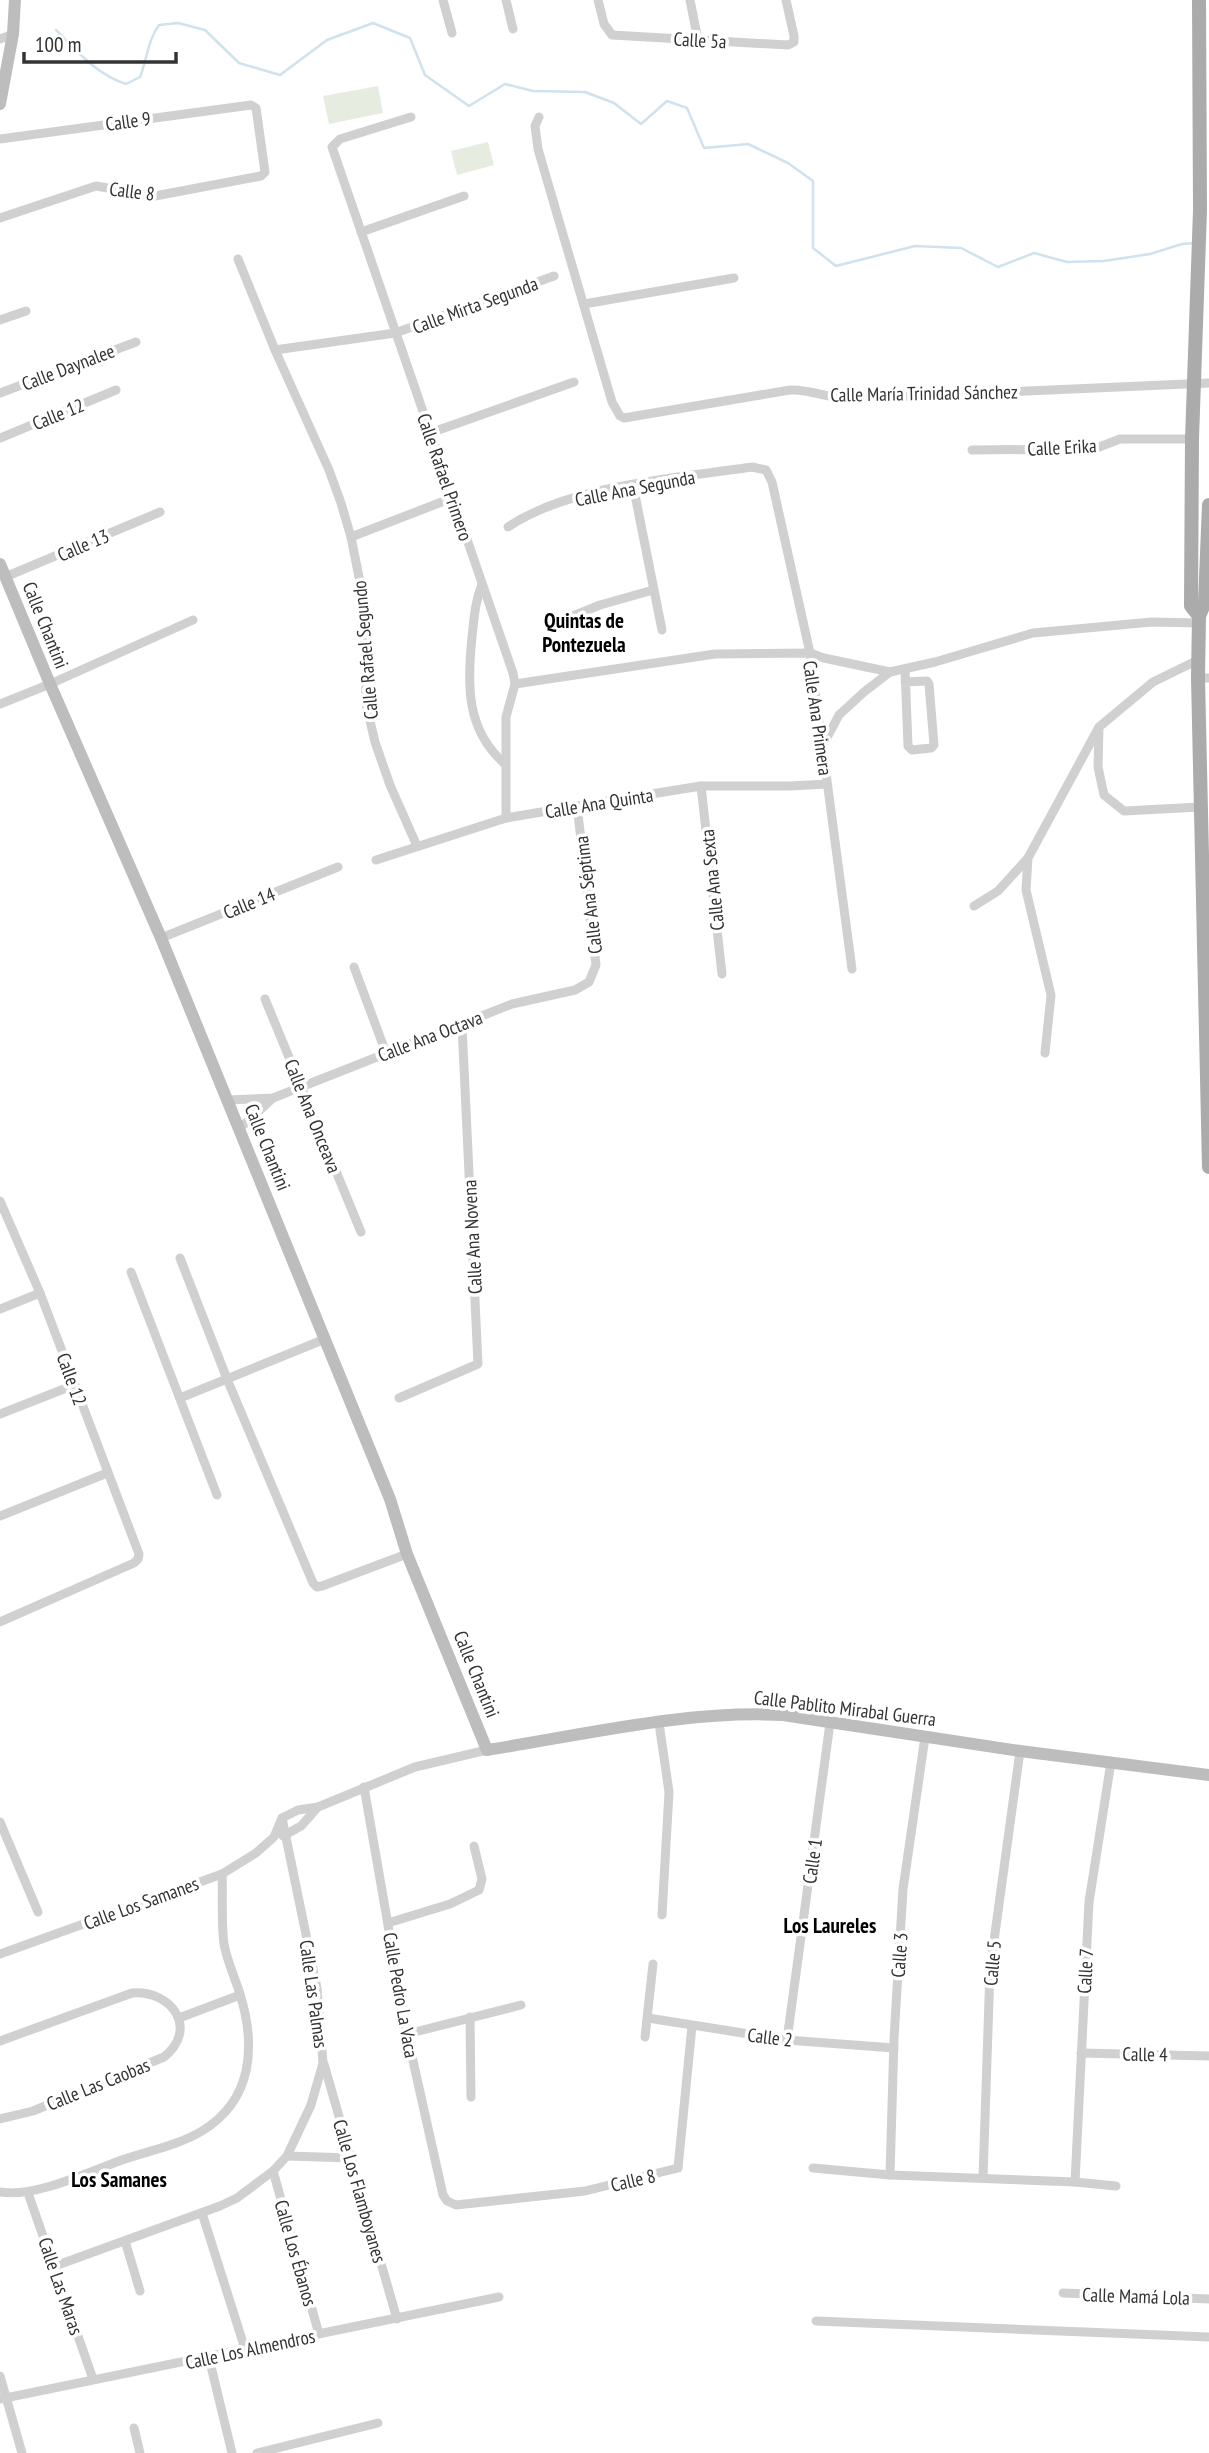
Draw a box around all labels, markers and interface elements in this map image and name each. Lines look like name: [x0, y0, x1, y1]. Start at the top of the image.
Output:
scale bar: [24, 21, 177, 65]
street label: Calle 5a: [673, 27, 727, 53]
text: 100 m: [35, 31, 81, 58]
street label: Calle 9: [104, 106, 152, 136]
street label: Calle 8: [108, 176, 156, 206]
street label: Calle Mirta Segunda: [409, 271, 541, 339]
street label: Calle Daynalee: [18, 338, 118, 396]
street label: Calle María Trinidad Sánchez: [830, 379, 1018, 407]
street label: Calle 12: [29, 393, 87, 435]
street label: Calle Rafael Primero: [412, 410, 478, 544]
street label: Calle Erika: [1027, 433, 1097, 461]
street label: Calle Ana Segunda: [573, 465, 697, 511]
street label: Calle 13: [54, 523, 112, 567]
street label: Calle Chantini: [18, 578, 74, 672]
street label: Calle Rafael Segundo: [347, 580, 383, 720]
district label: Quintas de Pontezuela: [542, 607, 626, 658]
street label: Calle Ana Primera: [798, 659, 838, 777]
street label: Calle Ana Quinta: [543, 783, 655, 823]
street label: Calle Ana Sexta: [695, 828, 729, 932]
street label: Calle Ana Séptima: [569, 835, 607, 955]
street label: Calle 14: [220, 882, 279, 924]
street label: Calle Ana Octava: [374, 1005, 486, 1067]
street label: Calle Ana Onceava: [279, 1055, 347, 1177]
street label: Calle Chantini: [240, 1100, 296, 1194]
street label: Calle Ana Novena: [457, 1179, 487, 1295]
street label: Calle 12: [52, 1350, 92, 1408]
street label: Calle Chantini: [449, 1627, 505, 1721]
street label: Calle Pablito Mirabal Guerra: [753, 1685, 937, 1731]
street label: Calle 1: [797, 1837, 827, 1885]
street label: Calle Los Samanes: [80, 1871, 202, 1935]
district label: Los Laureles: [784, 1912, 876, 1939]
street label: Calle Pedro La Vaca: [378, 1930, 424, 2060]
street label: Calle 3: [885, 1932, 913, 1978]
street label: Calle Las Palmas: [295, 1938, 333, 2050]
street label: Calle 5: [978, 1939, 1006, 1987]
street label: Calle 7: [1072, 1948, 1098, 1994]
street label: Calle 2: [746, 2022, 794, 2052]
street label: Calle 4: [1122, 2042, 1168, 2066]
street label: Calle Las Caobas: [43, 2052, 153, 2116]
street label: Calle Los Flamboyanes: [328, 2116, 392, 2266]
street label: Calle 8: [608, 2163, 658, 2197]
district label: Los Samanes: [71, 2166, 167, 2193]
street label: Calle Los Ébanos: [269, 2197, 323, 2309]
street label: Calle Las Maras: [33, 2234, 89, 2338]
street label: Calle Mamá Lola: [1082, 2282, 1190, 2310]
street label: Calle Los Almendros: [183, 2324, 317, 2374]

